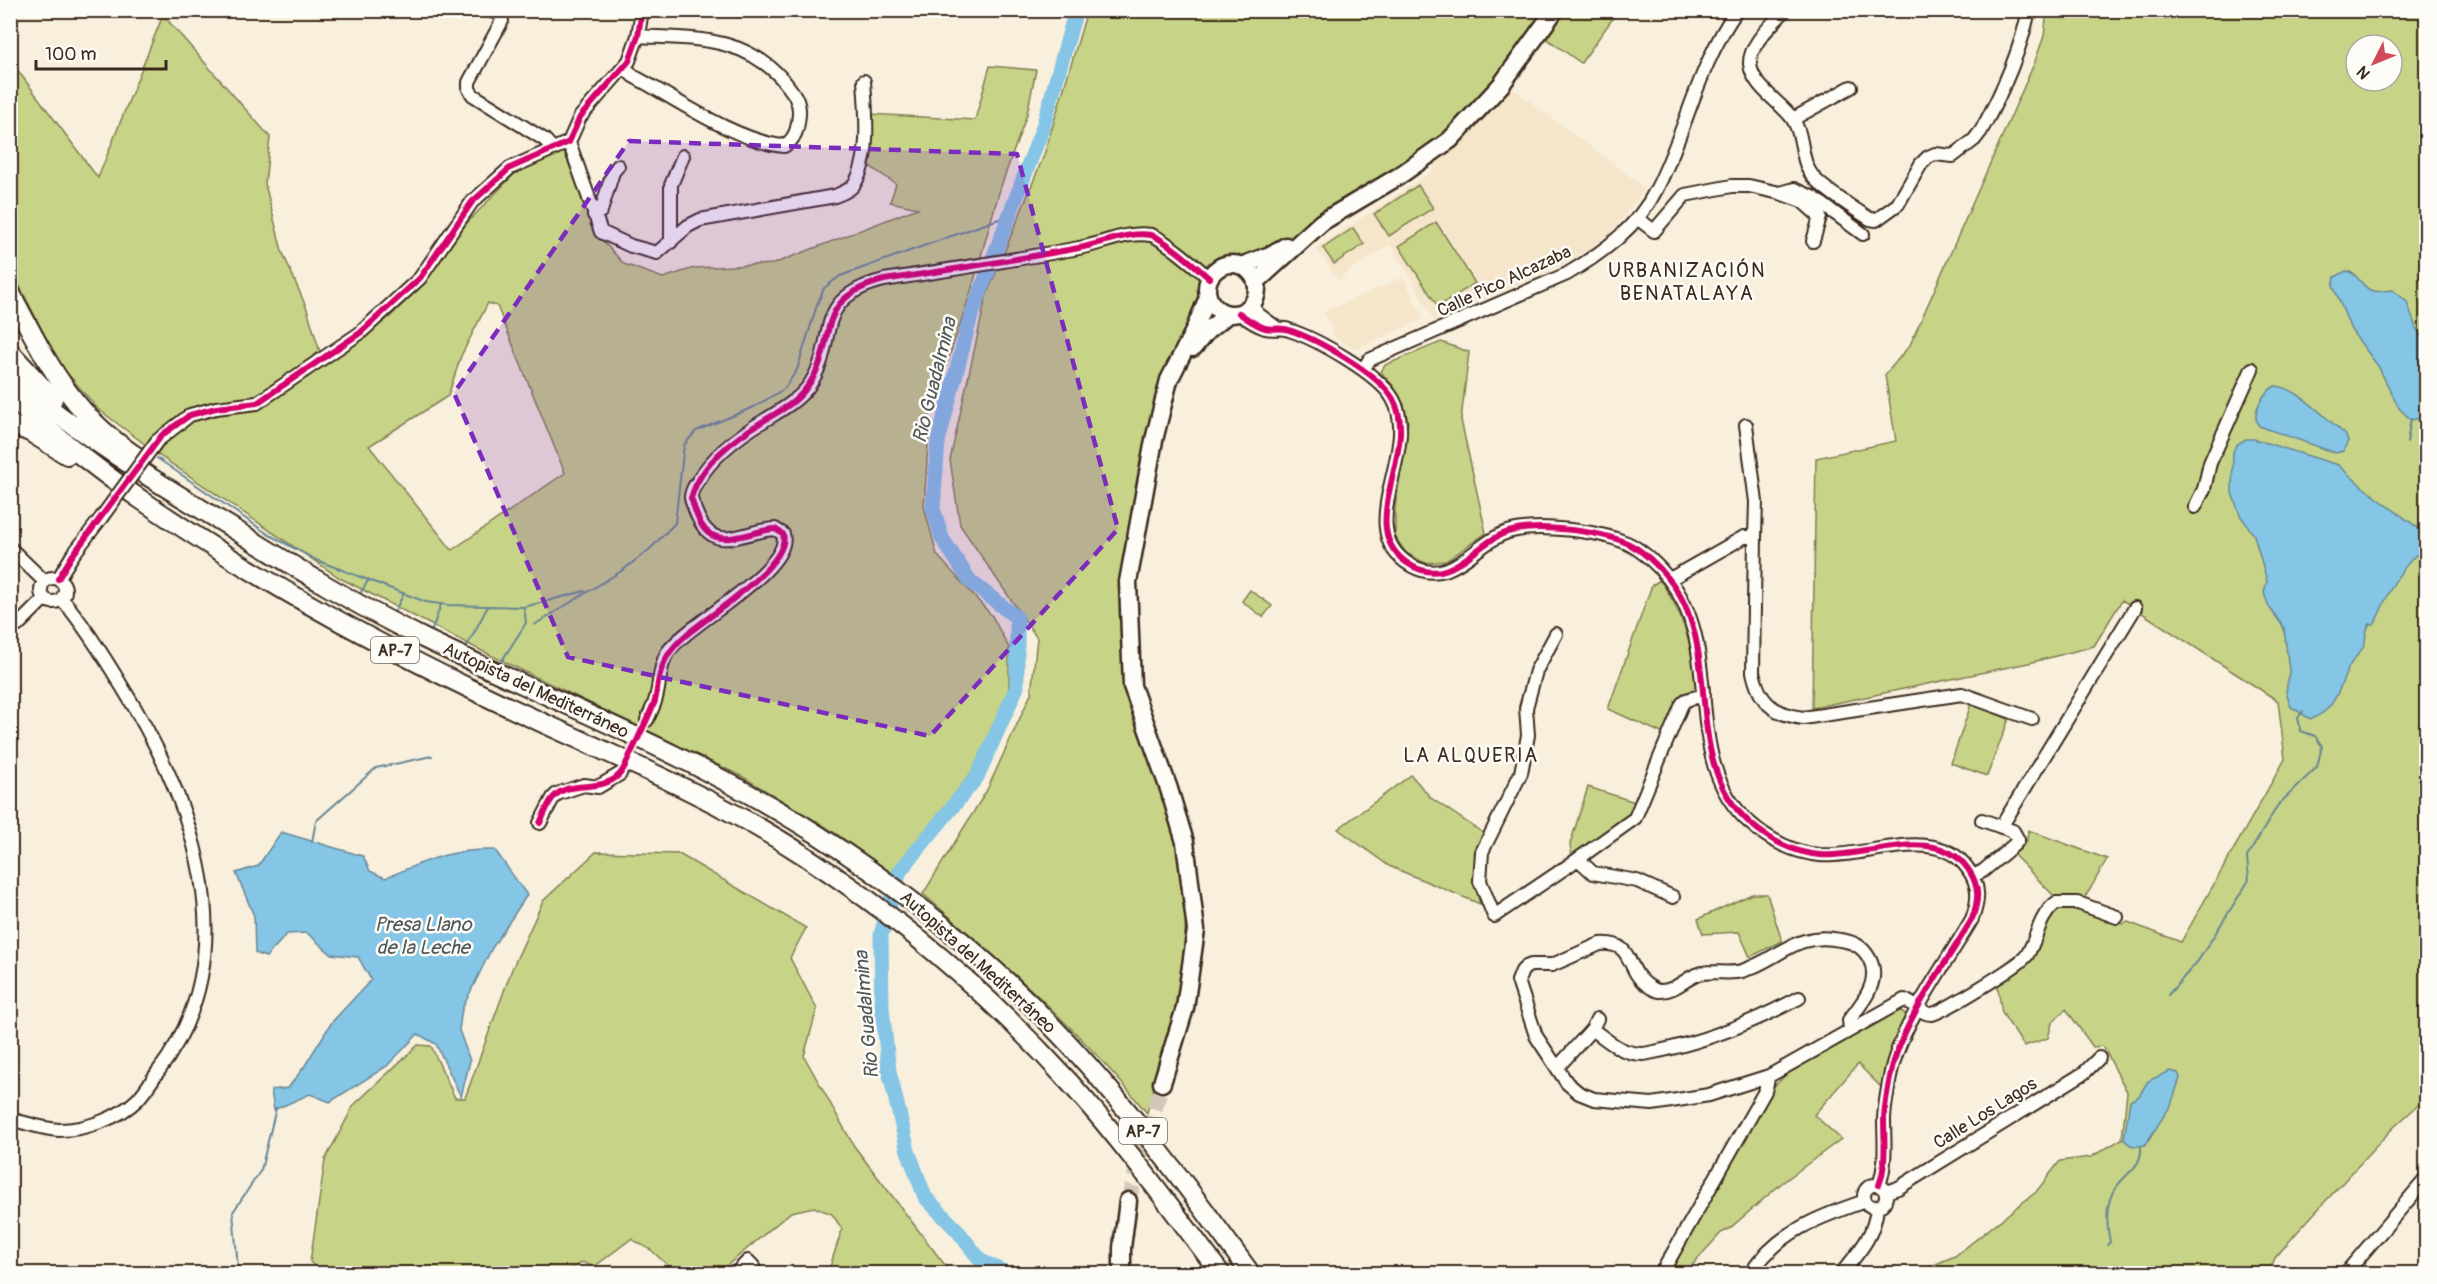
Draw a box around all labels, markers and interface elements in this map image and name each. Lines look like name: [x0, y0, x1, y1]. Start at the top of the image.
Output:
scale bar: [36, 33, 166, 71]
north arrow: [2344, 33, 2404, 93]
text: 100 m: [45, 43, 97, 66]
text: N: [2353, 62, 2375, 83]
street label: Calle Pico Alcazaba: [1434, 240, 1575, 323]
district label: URBANIZACIÓN BENATALAYA: [1608, 258, 1766, 306]
water label: Rio Guadalmina: [907, 313, 963, 445]
road number: AP-7: [371, 637, 419, 663]
street label: Autopista del Mediterráneo: [439, 637, 633, 744]
district label: LA ALQUERIA: [1403, 743, 1539, 768]
street label: Autopista del Mediterráneo: [895, 886, 1061, 1039]
water label: Presa Llano de la Leche: [374, 912, 473, 960]
water label: Rio Guadalmina: [848, 948, 885, 1080]
street label: Calle Los Lagos: [1929, 1072, 2041, 1154]
road number: AP-7: [1119, 1118, 1167, 1144]

